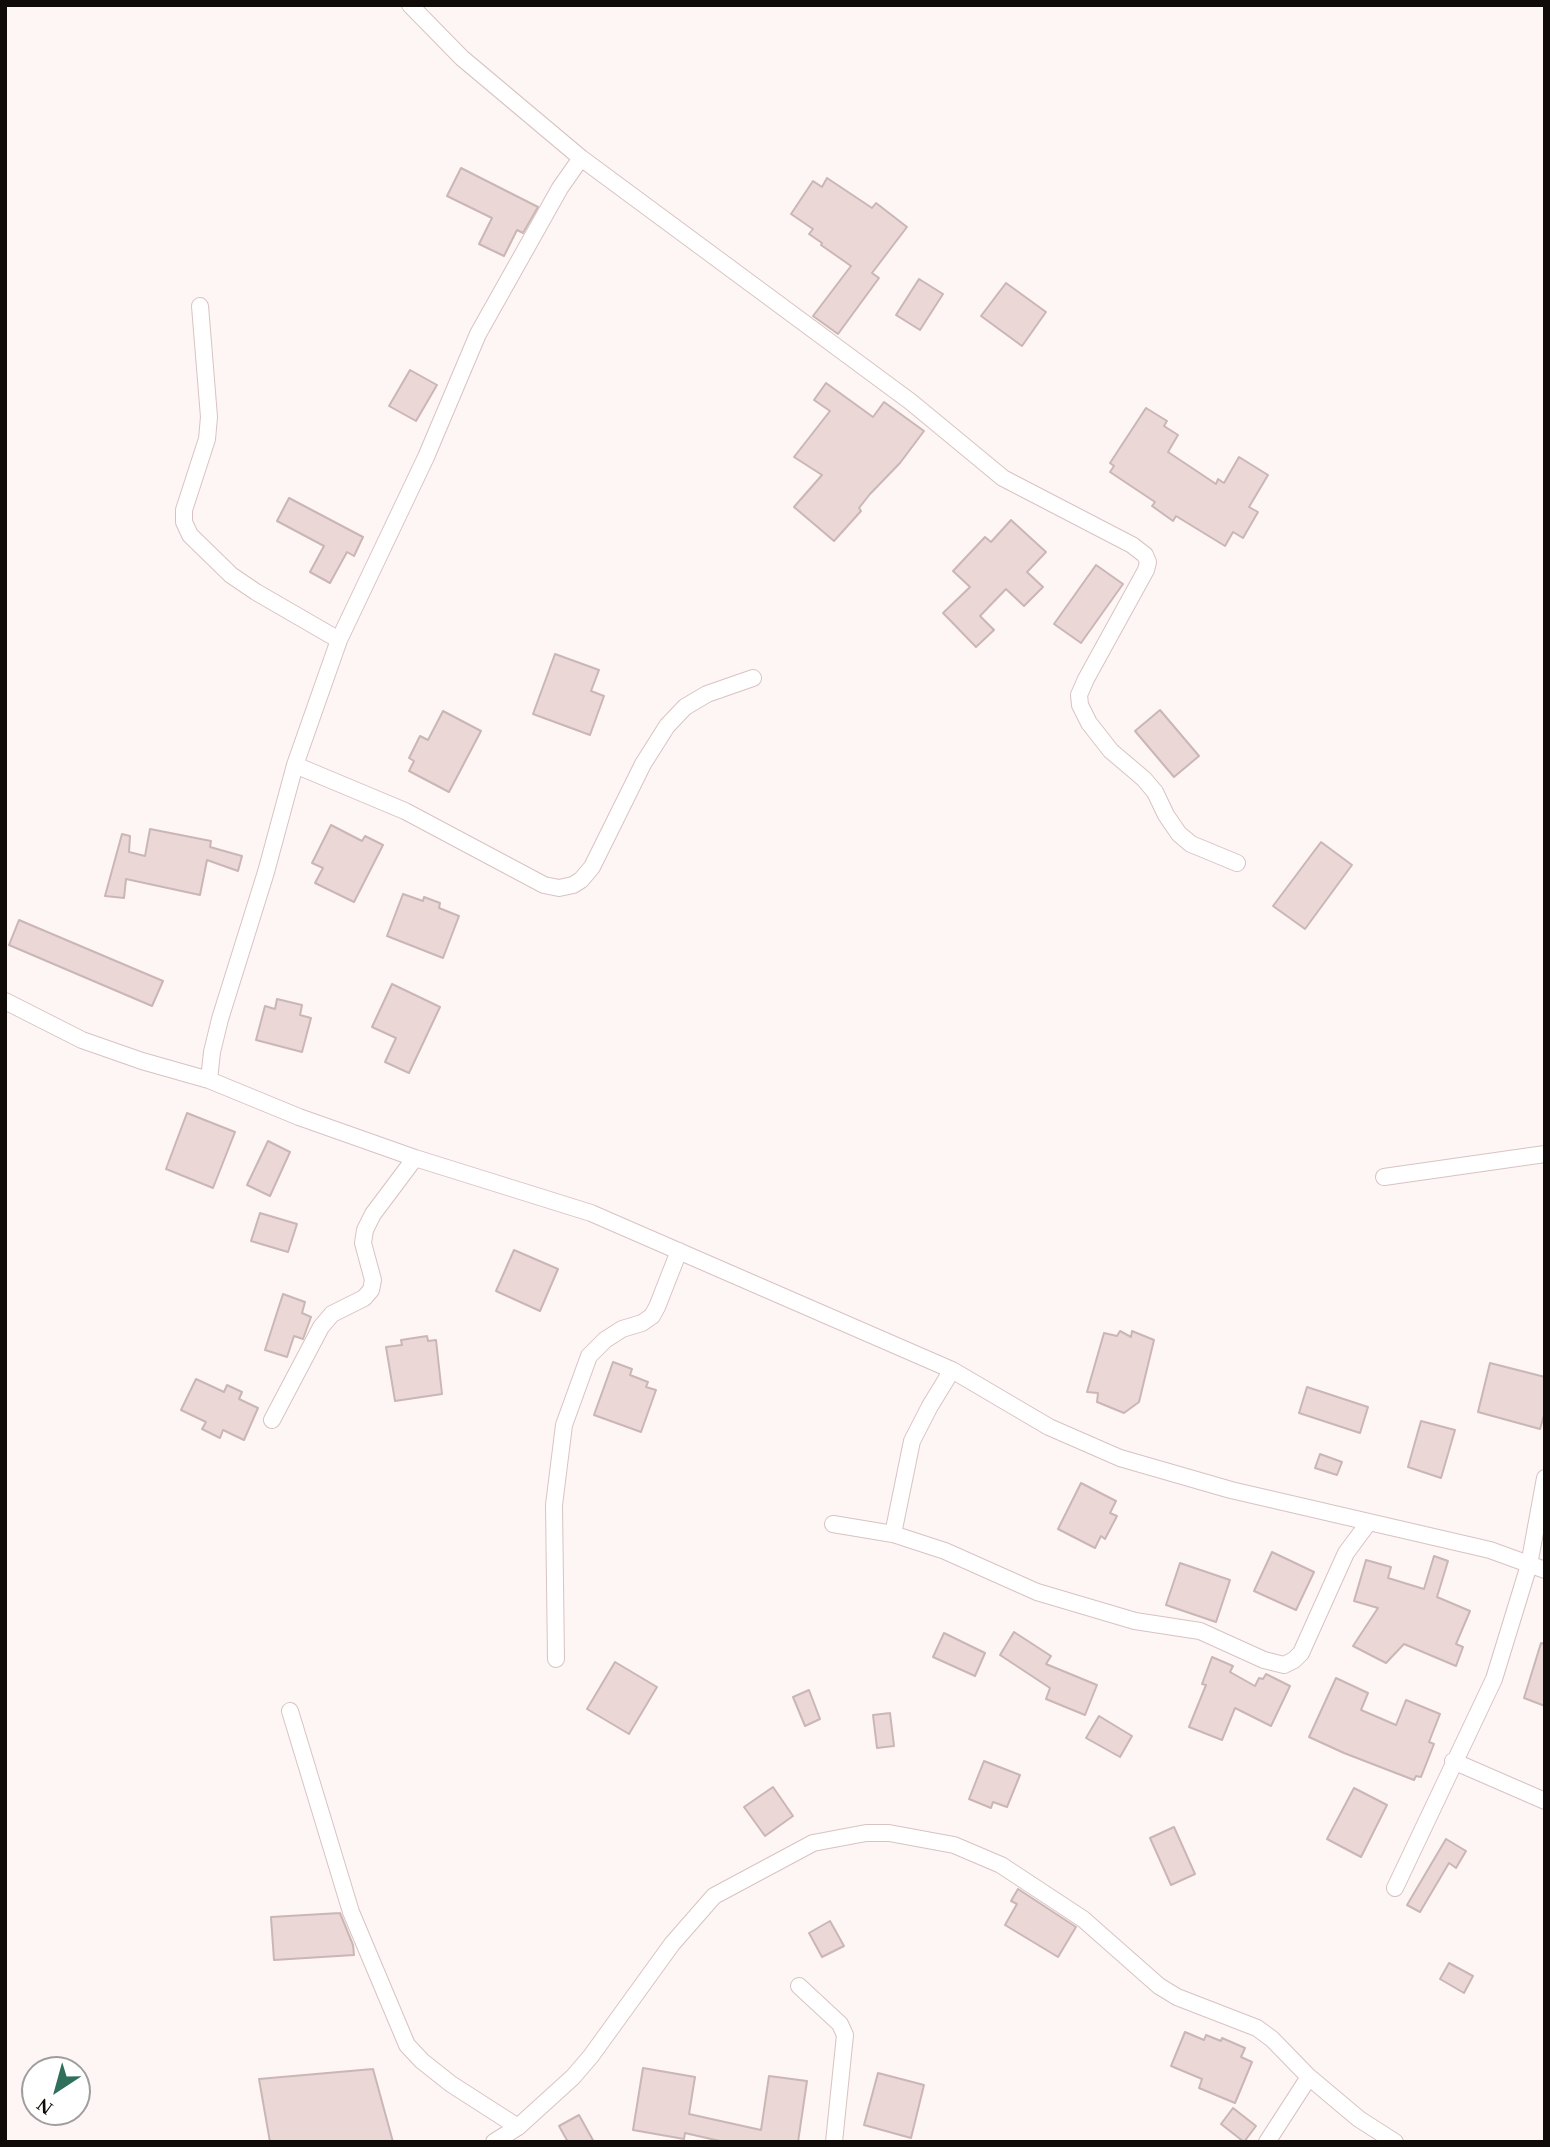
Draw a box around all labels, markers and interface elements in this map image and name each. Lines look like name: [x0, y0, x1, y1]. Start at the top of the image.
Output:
north arrow: [21, 2056, 91, 2126]
text: N: [33, 2094, 56, 2119]

